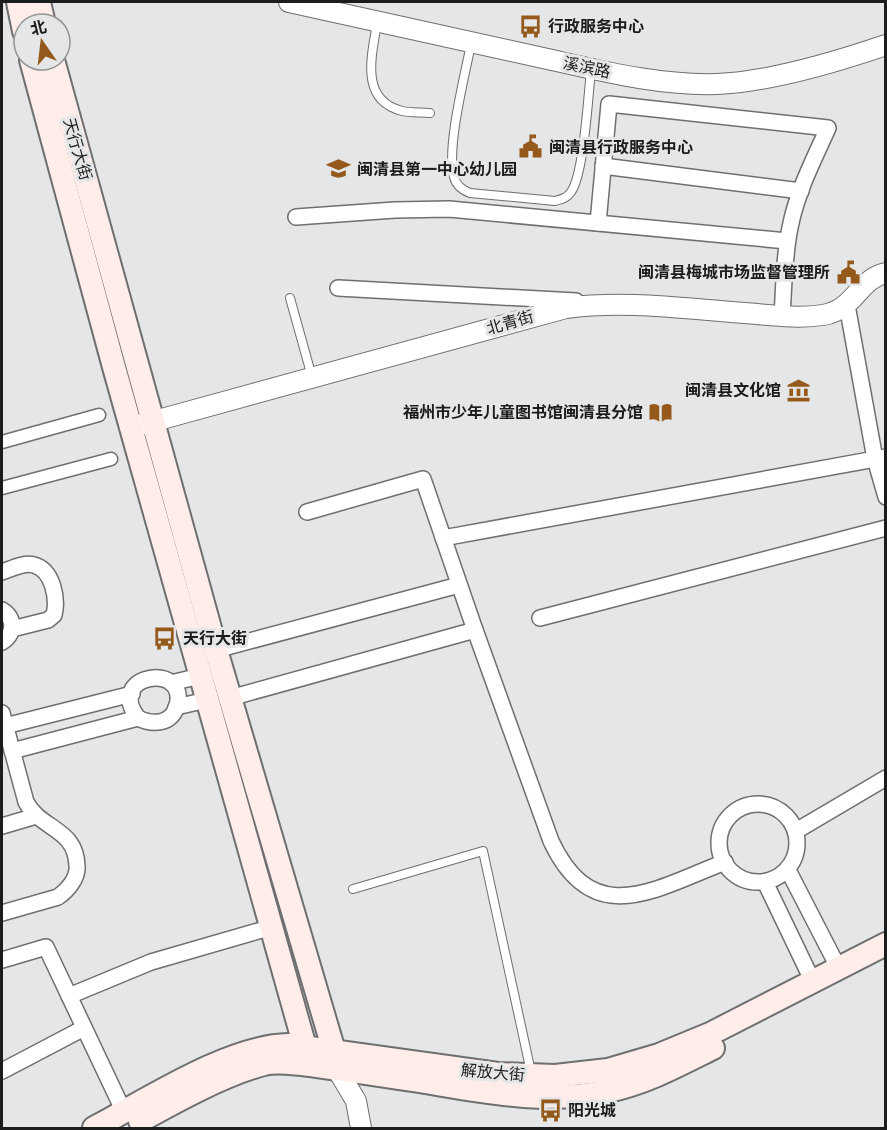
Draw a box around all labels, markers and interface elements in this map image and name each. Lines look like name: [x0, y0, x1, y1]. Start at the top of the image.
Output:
north arrow: [12, 12, 72, 72]
bus stop icon: 行政服务中心: [517, 13, 543, 39]
text: 北: [28, 16, 49, 39]
place label: 行政服务中心: [548, 16, 644, 36]
street label: 溪滨路: [561, 52, 613, 82]
street label: 天行大街: [60, 115, 96, 183]
public building icon: 闽清县行政服务中心: [518, 134, 544, 160]
place label: 闽清县行政服务中心: [549, 137, 693, 157]
school or university icon: 闽清县第一中心幼儿园: [326, 156, 352, 182]
place label: 闽清县第一中心幼儿园: [357, 159, 517, 179]
public building icon: 闽清县梅城市场监督管理所: [835, 259, 861, 285]
place label: 闽清县梅城市场监督管理所: [638, 262, 830, 282]
street label: 北青街: [484, 306, 536, 338]
museum icon: 闽清县文化馆: [786, 377, 812, 403]
place label: 闽清县文化馆: [685, 380, 781, 400]
library icon: 福州市少年儿童图书馆闽清县分馆: [648, 399, 674, 425]
place label: 福州市少年儿童图书馆闽清县分馆: [403, 402, 643, 422]
bus stop icon: 天行大街: [152, 625, 178, 651]
place label: 天行大街: [183, 628, 247, 648]
street label: 解放大街: [460, 1059, 526, 1085]
bus stop icon: 阳光城: [537, 1097, 563, 1123]
place label: 阳光城: [568, 1100, 616, 1120]

